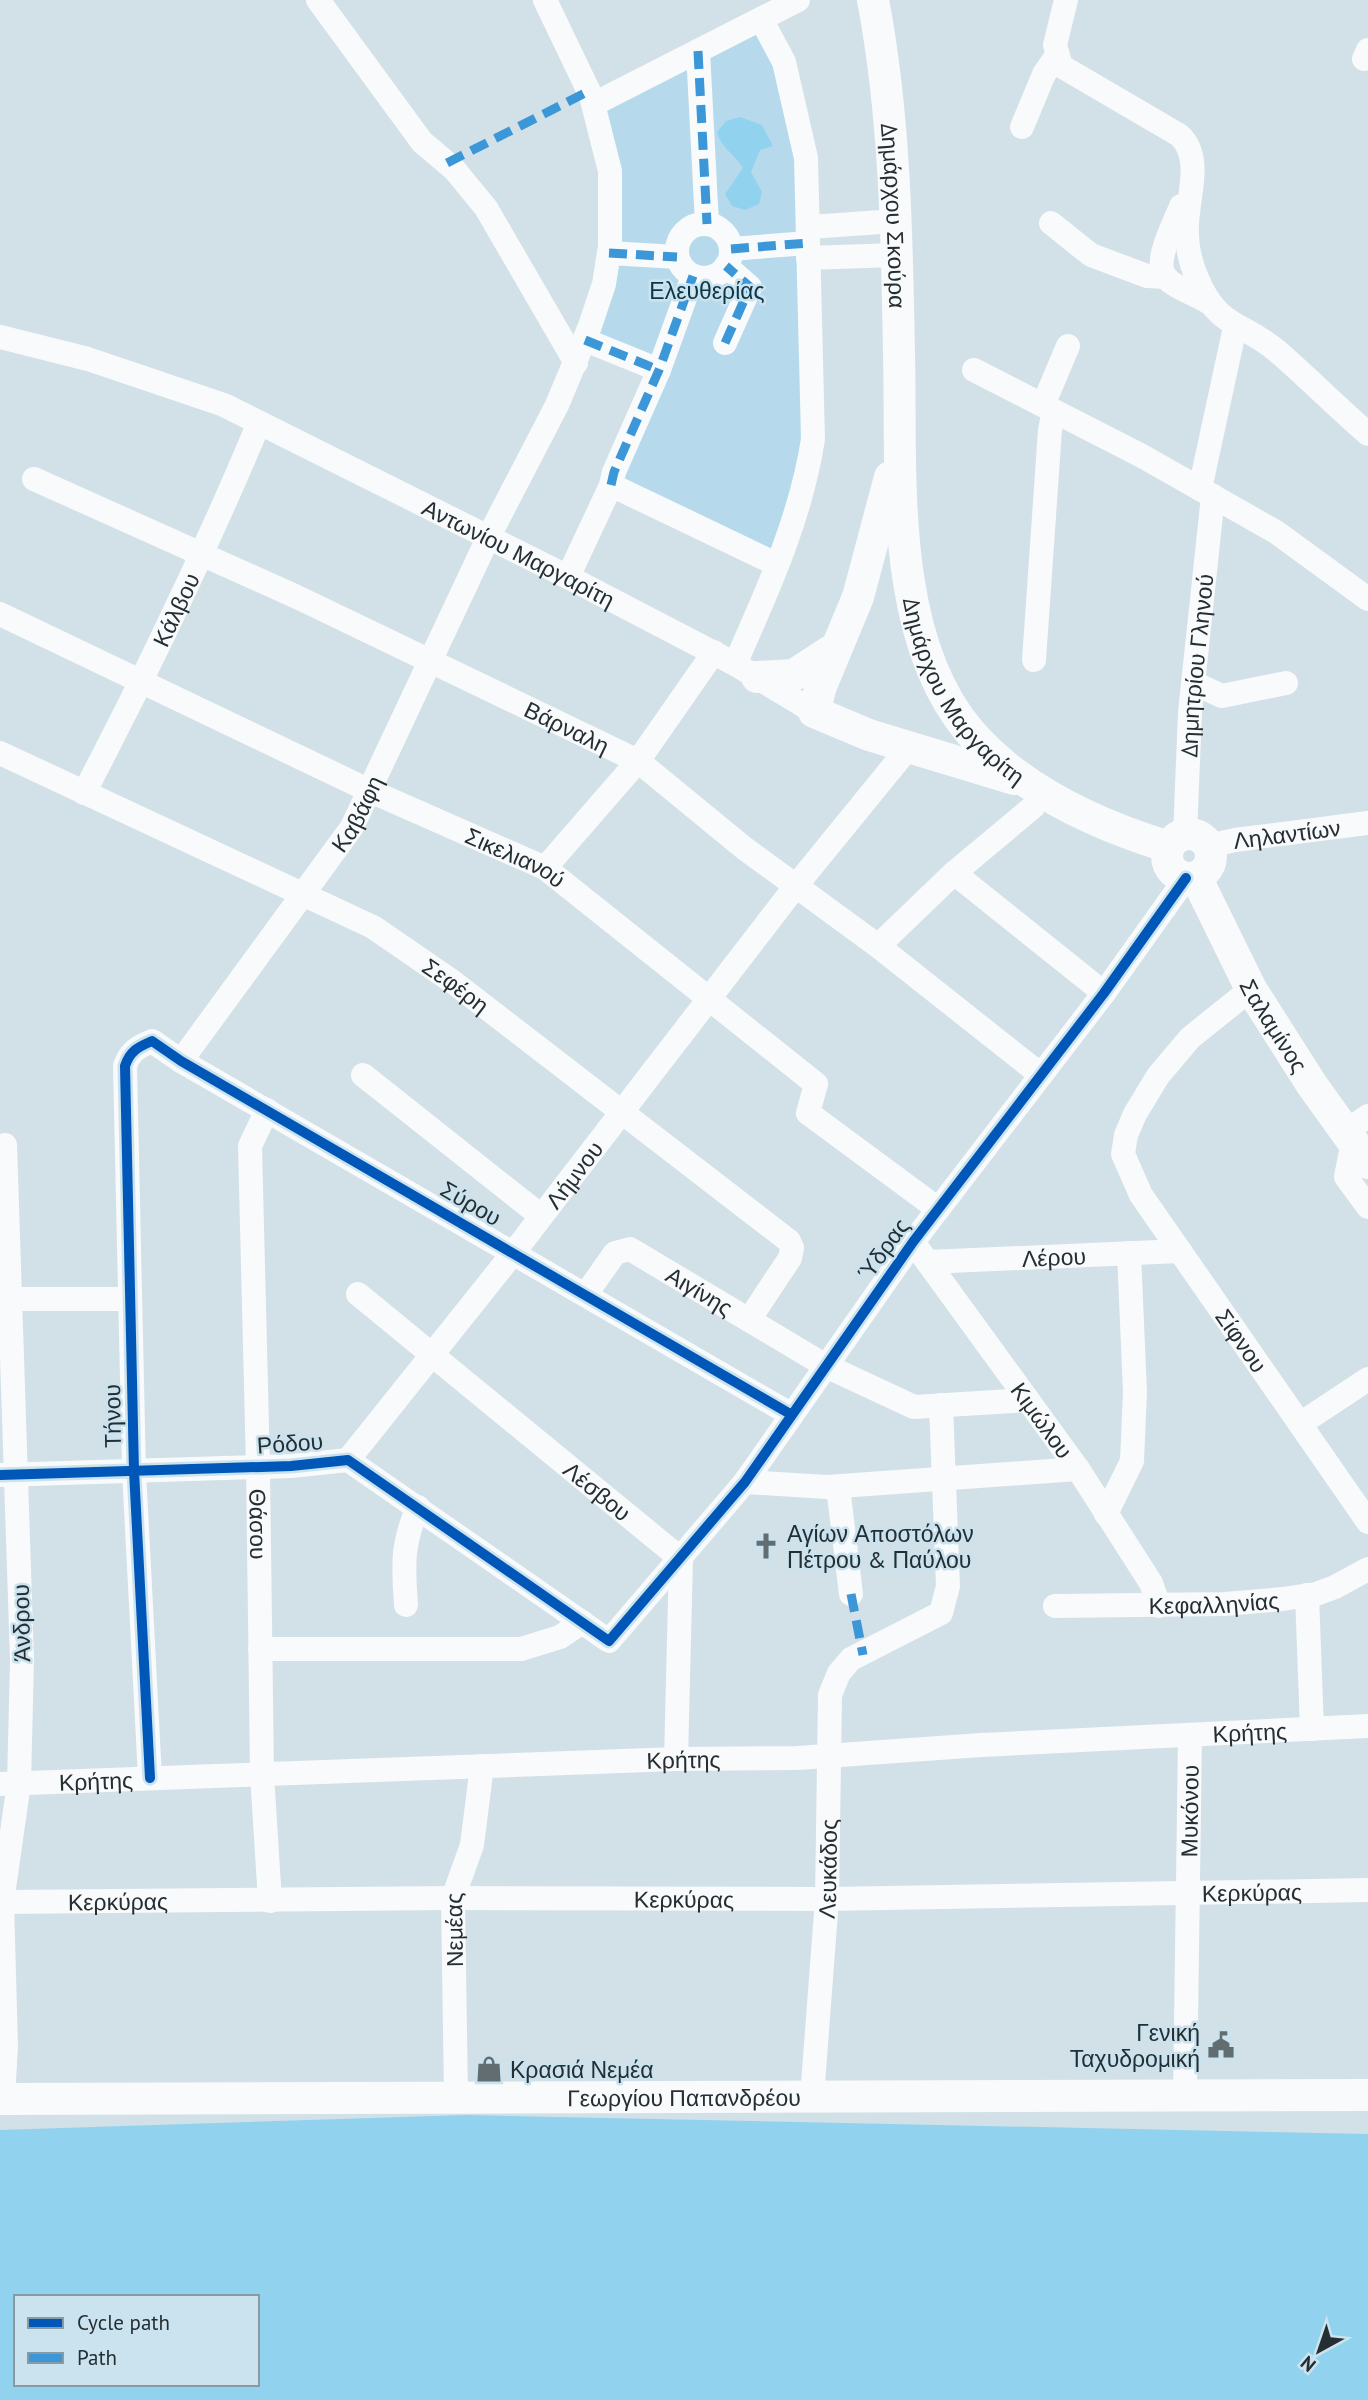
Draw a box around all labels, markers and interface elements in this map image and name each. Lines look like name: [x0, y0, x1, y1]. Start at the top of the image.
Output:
street label: Δημάρχου Σκούρα: [875, 122, 913, 309]
park label: Ελευθερίας: [649, 276, 765, 305]
street label: Αντωνίου Μαργαρίτη: [418, 492, 620, 613]
street label: Κάλβου: [146, 568, 205, 651]
street label: Δημητρίου Γληνού: [1174, 572, 1219, 758]
street label: Δημάρχου Μαργαρίτη: [897, 595, 1031, 791]
street label: Βάρναλη: [520, 694, 614, 760]
street label: Καβάφη: [324, 771, 389, 857]
street label: Ληλαντίων: [1232, 812, 1342, 855]
street label: Σικελιανού: [461, 820, 572, 893]
street label: Σεφέρη: [417, 951, 495, 1019]
street label: Σαλαμίνος: [1234, 974, 1315, 1078]
street label: Λήμνου: [539, 1135, 609, 1214]
street label: Σύρου: [435, 1174, 507, 1232]
street label: Ύδρας: [851, 1212, 915, 1286]
street label: Λέρου: [1021, 1241, 1087, 1272]
street label: Αιγίνης: [661, 1260, 738, 1322]
street label: Σίφνου: [1210, 1303, 1274, 1378]
street label: Κιμώλου: [1005, 1376, 1080, 1464]
street label: Τήνου: [97, 1384, 127, 1448]
street label: Ρόδου: [256, 1426, 324, 1460]
street label: Λέσβου: [558, 1455, 637, 1527]
street label: Θάσου: [244, 1489, 274, 1560]
place label: Αγίων Αποστόλων Πέτρου & Παύλου: [787, 1519, 974, 1574]
church icon: Αγίων Αποστόλων Πέτρου & Παύλου: [751, 1531, 781, 1561]
street label: Άνδρου: [6, 1584, 36, 1662]
street label: Κεφαλληνίας: [1149, 1585, 1280, 1619]
street label: Κρήτης: [1212, 1716, 1288, 1748]
street label: Κρήτης: [646, 1744, 721, 1775]
street label: Κρήτης: [58, 1765, 134, 1796]
street label: Μυκόνου: [1174, 1765, 1204, 1858]
street label: Λευκάδος: [811, 1819, 843, 1919]
street label: Κερκύρας: [1202, 1877, 1302, 1907]
street label: Κερκύρας: [634, 1884, 734, 1913]
street label: Κερκύρας: [68, 1886, 168, 1916]
street label: Νεμέας: [438, 1893, 469, 1967]
place label: Γενική Ταχυδρομική: [1070, 2018, 1200, 2073]
public building icon: Γενική Ταχυδρομική: [1206, 2030, 1236, 2060]
shop icon: Κρασιά Νεμέα: [474, 2054, 504, 2084]
place label: Κρασιά Νεμέα: [510, 2055, 654, 2084]
street label: Γεωργίου Παπανδρέου: [567, 2082, 801, 2112]
legend: [14, 2295, 259, 2386]
text: Cycle path: [77, 2309, 170, 2336]
north arrow: [1284, 2316, 1354, 2386]
text: Path: [77, 2344, 117, 2371]
text: N: [1296, 2351, 1321, 2377]

